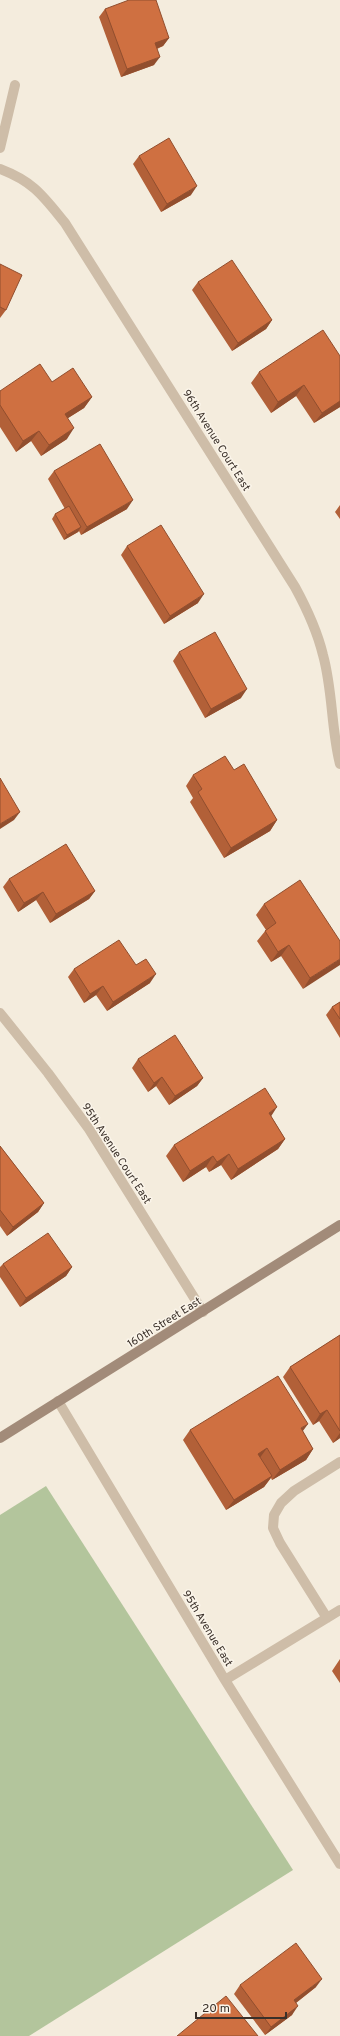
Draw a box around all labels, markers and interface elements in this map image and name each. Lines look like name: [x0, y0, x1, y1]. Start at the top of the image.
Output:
street label: 96th Avenue Court East: [179, 387, 253, 494]
street label: 95th Avenue Court East: [78, 1101, 154, 1207]
street label: 160th Street East: [125, 1294, 204, 1351]
street label: 95th Avenue East: [179, 1588, 235, 1669]
scale bar: [196, 1994, 286, 2020]
text: 20 m: [202, 2001, 230, 2017]

